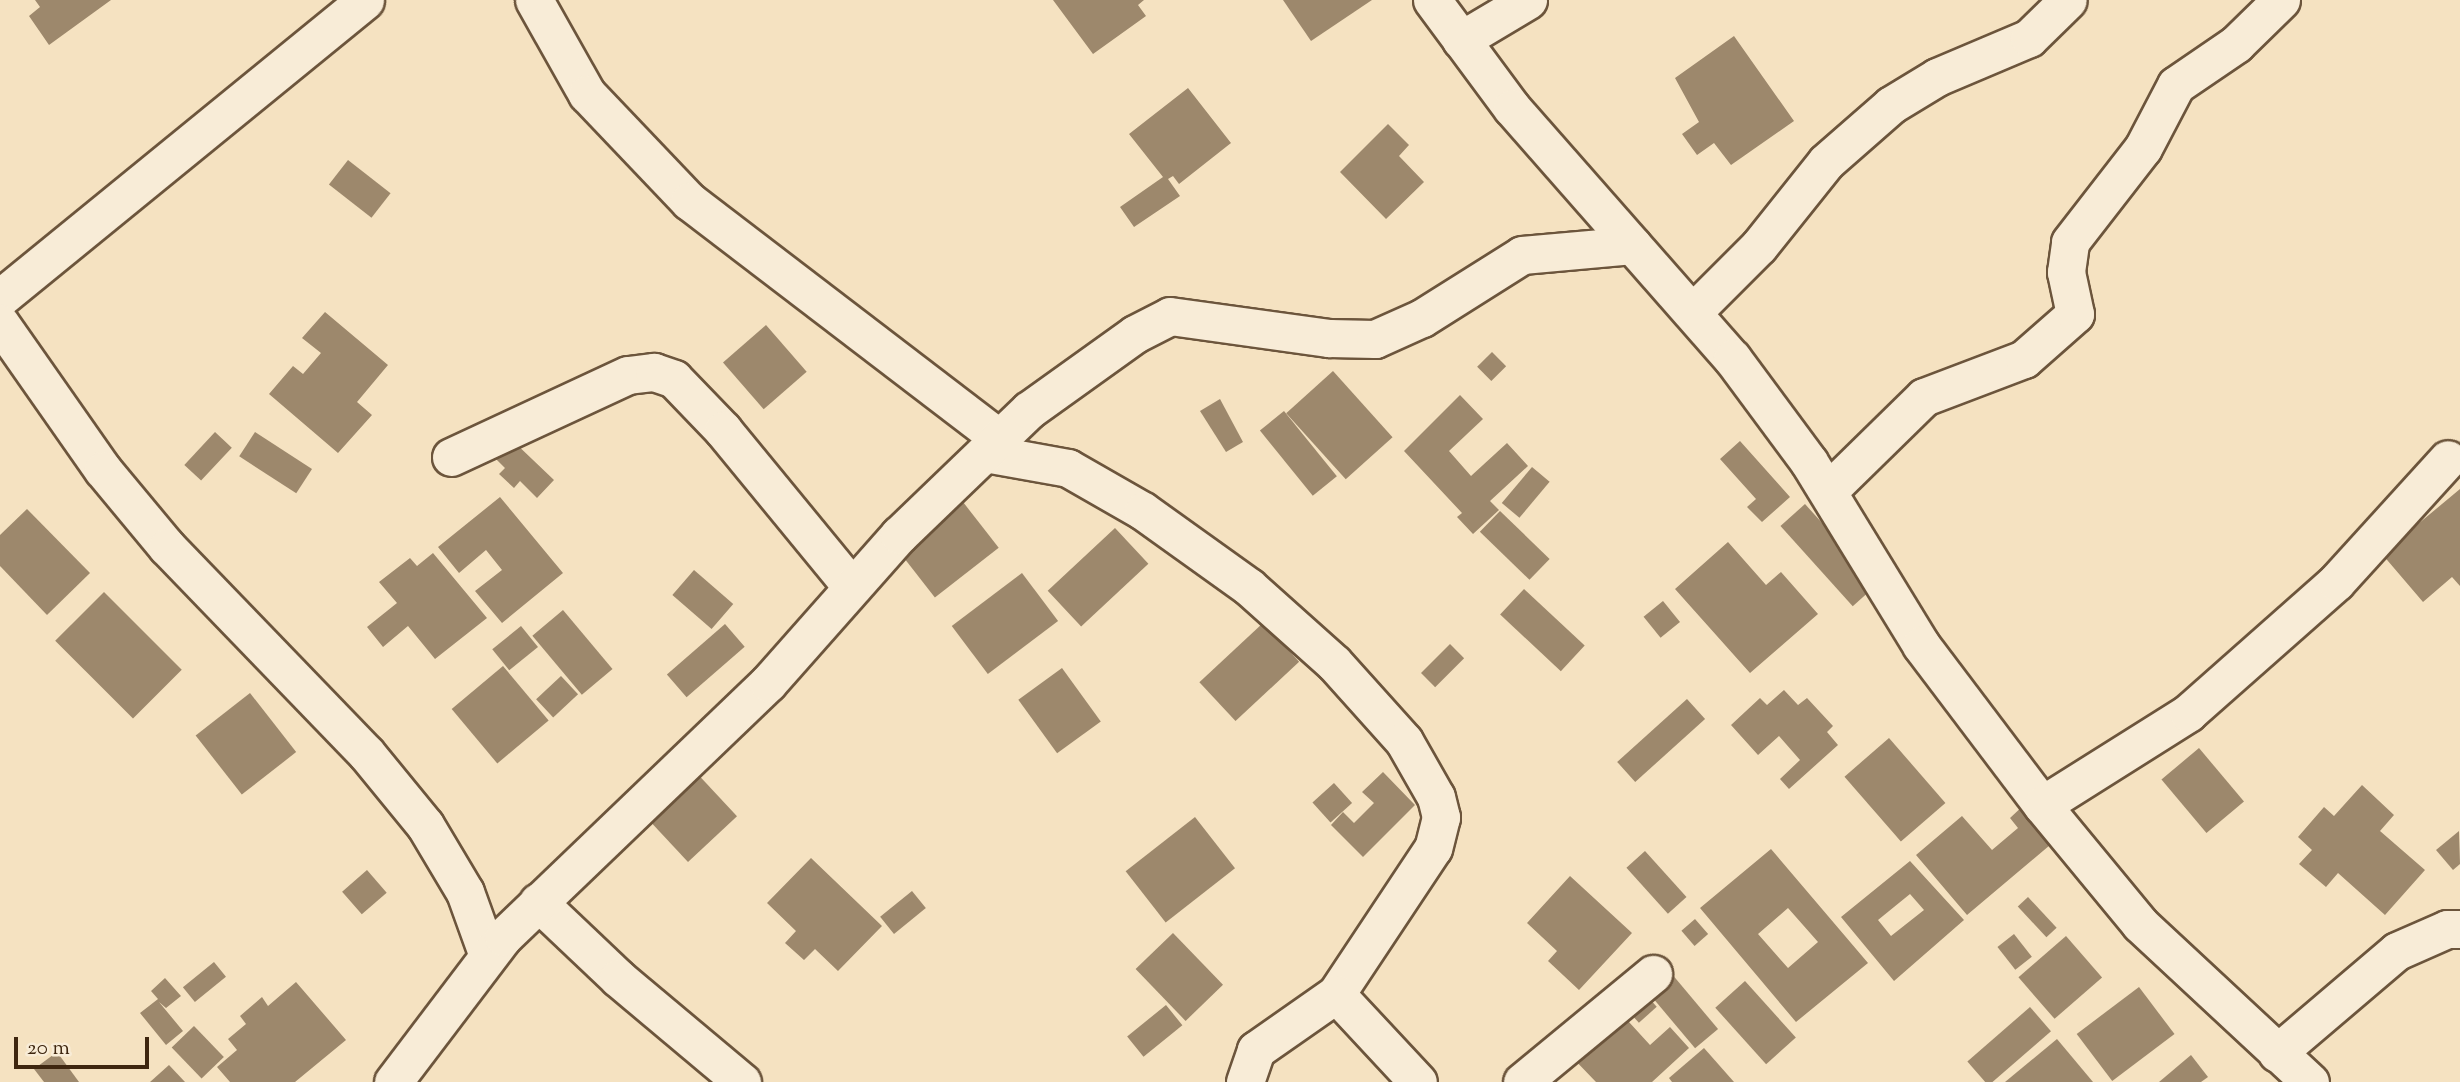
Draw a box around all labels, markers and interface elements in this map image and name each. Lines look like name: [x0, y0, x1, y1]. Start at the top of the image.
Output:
scale bar: [18, 1023, 152, 1066]
text: 20 m: [27, 1034, 70, 1064]

